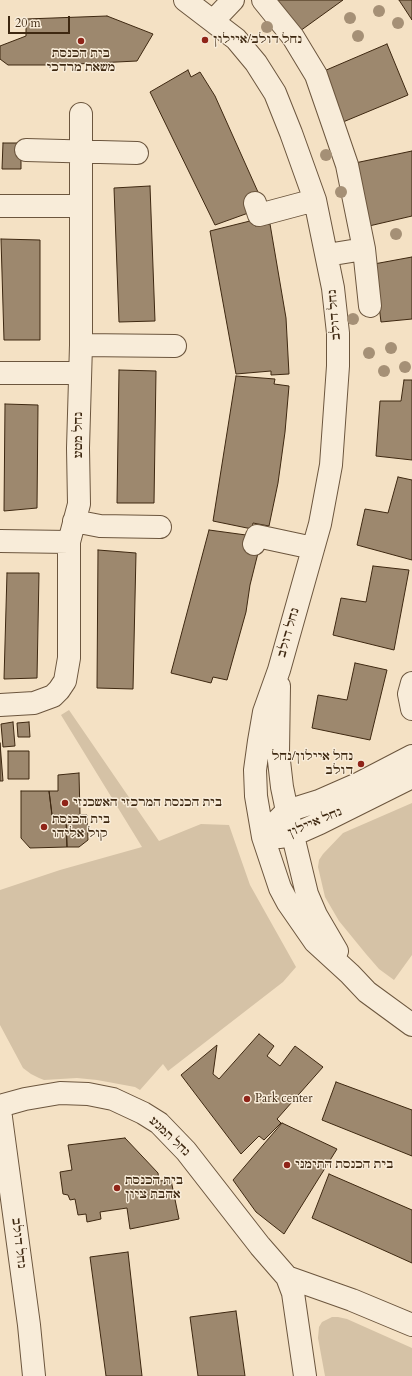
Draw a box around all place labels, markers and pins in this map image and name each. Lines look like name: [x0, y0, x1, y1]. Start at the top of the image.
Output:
place label: נחל דולב/איילון: [213, 33, 302, 47]
marker: נחל דולב/איילון: [200, 35, 210, 45]
marker: בית הכנסת משאת מרדכי: [76, 36, 86, 46]
place label: בית הכנסת משאת מרדכי: [47, 47, 115, 75]
place label: נחל איילון/נחל דולב: [272, 750, 353, 778]
marker: נחל איילון/נחל דולב: [356, 759, 366, 769]
place label: בית הכנסת המרכזי האשכנזי: [73, 796, 222, 810]
marker: בית הכנסת המרכזי האשכנזי: [60, 798, 70, 808]
place label: בית הכנסת קול אליהו: [52, 813, 110, 841]
marker: בית הכנסת קול אליהו: [39, 822, 49, 832]
place label: Park center: [255, 1092, 313, 1106]
marker: Park center: [242, 1094, 252, 1104]
place label: בית הכנסת התימני: [295, 1158, 394, 1172]
marker: בית הכנסת התימני: [282, 1160, 292, 1170]
place label: בית הכנסת אהבת ציון: [125, 1174, 183, 1202]
marker: בית הכנסת אהבת ציון: [112, 1183, 122, 1193]

